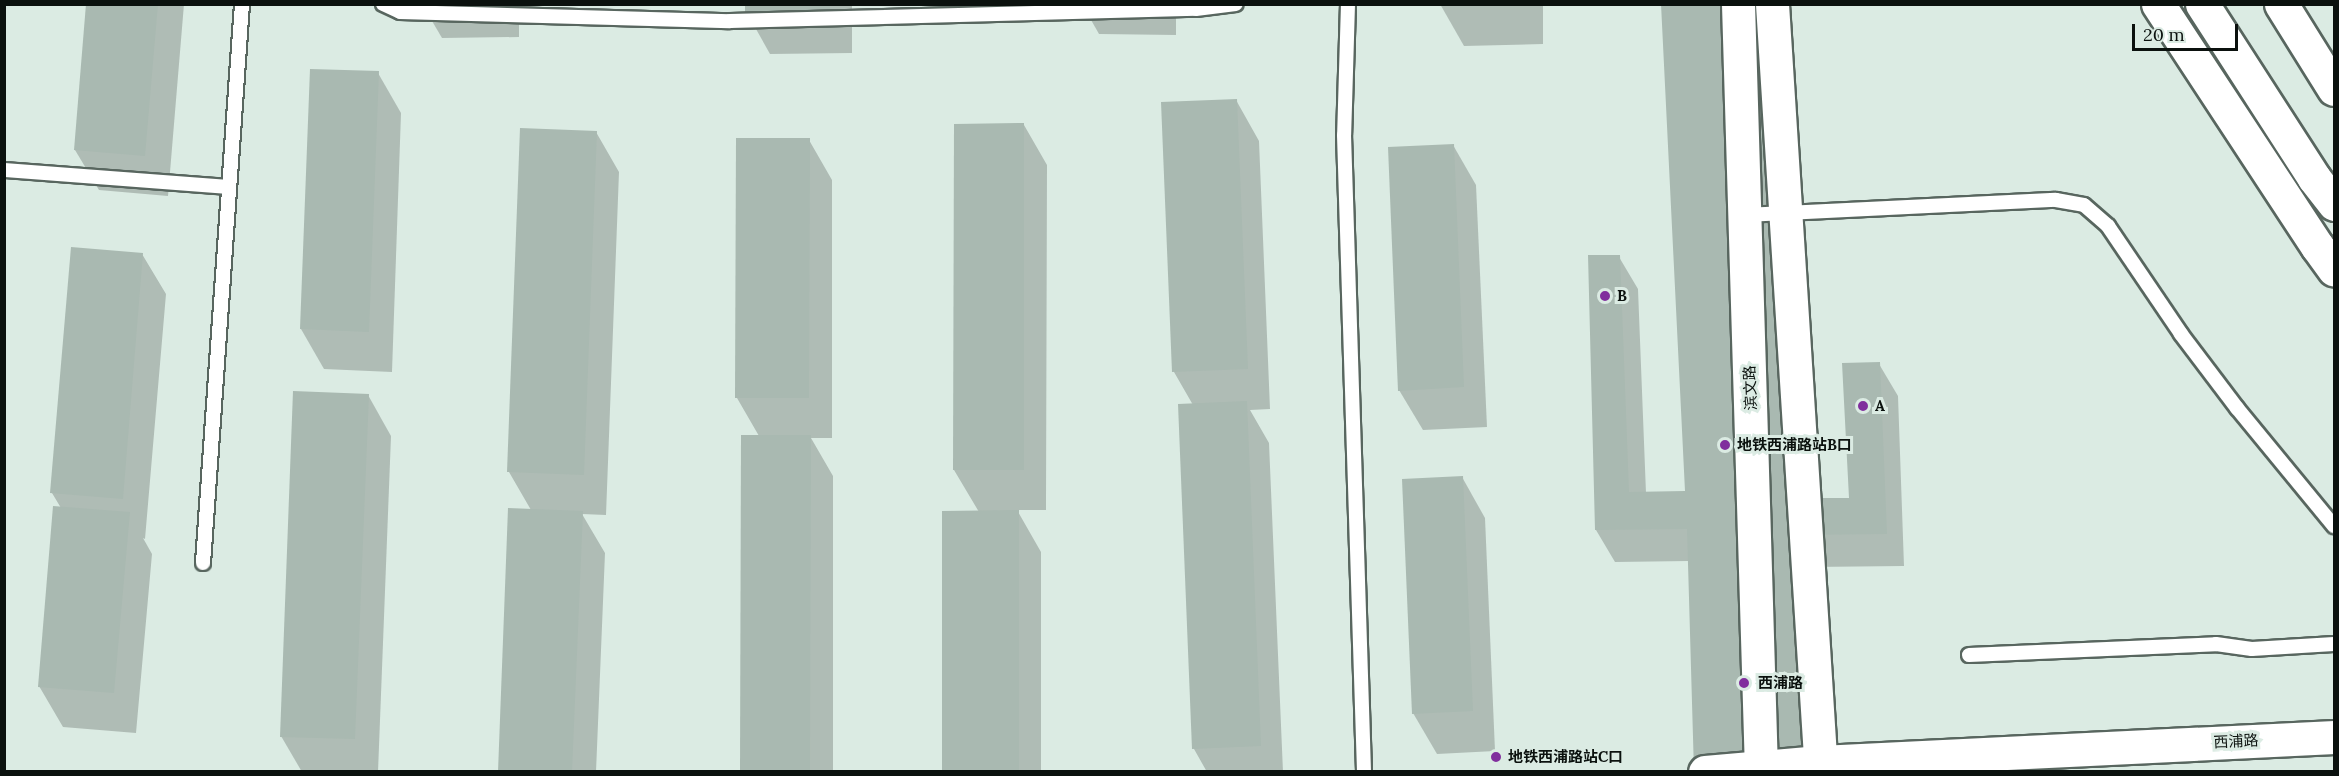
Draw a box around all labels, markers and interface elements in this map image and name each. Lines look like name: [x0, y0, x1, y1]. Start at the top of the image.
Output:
scale bar: [2135, 12, 2242, 50]
text: 20 m: [2143, 23, 2185, 46]
place label: B: [1617, 287, 1627, 305]
marker: B: [1598, 289, 1612, 303]
street label: 滨文路: [1740, 365, 1760, 411]
place label: A: [1875, 397, 1885, 415]
marker: A: [1856, 399, 1870, 413]
place label: 地铁西浦路站B口: [1737, 436, 1852, 454]
marker: 地铁西浦路站B口: [1718, 438, 1732, 452]
marker: 西浦路: [1735, 674, 1753, 692]
place label: 西浦路: [1758, 674, 1803, 692]
street label: 西浦路: [2213, 731, 2259, 751]
place label: 地铁西浦路站C口: [1508, 748, 1623, 766]
marker: 地铁西浦路站C口: [1489, 750, 1503, 764]

